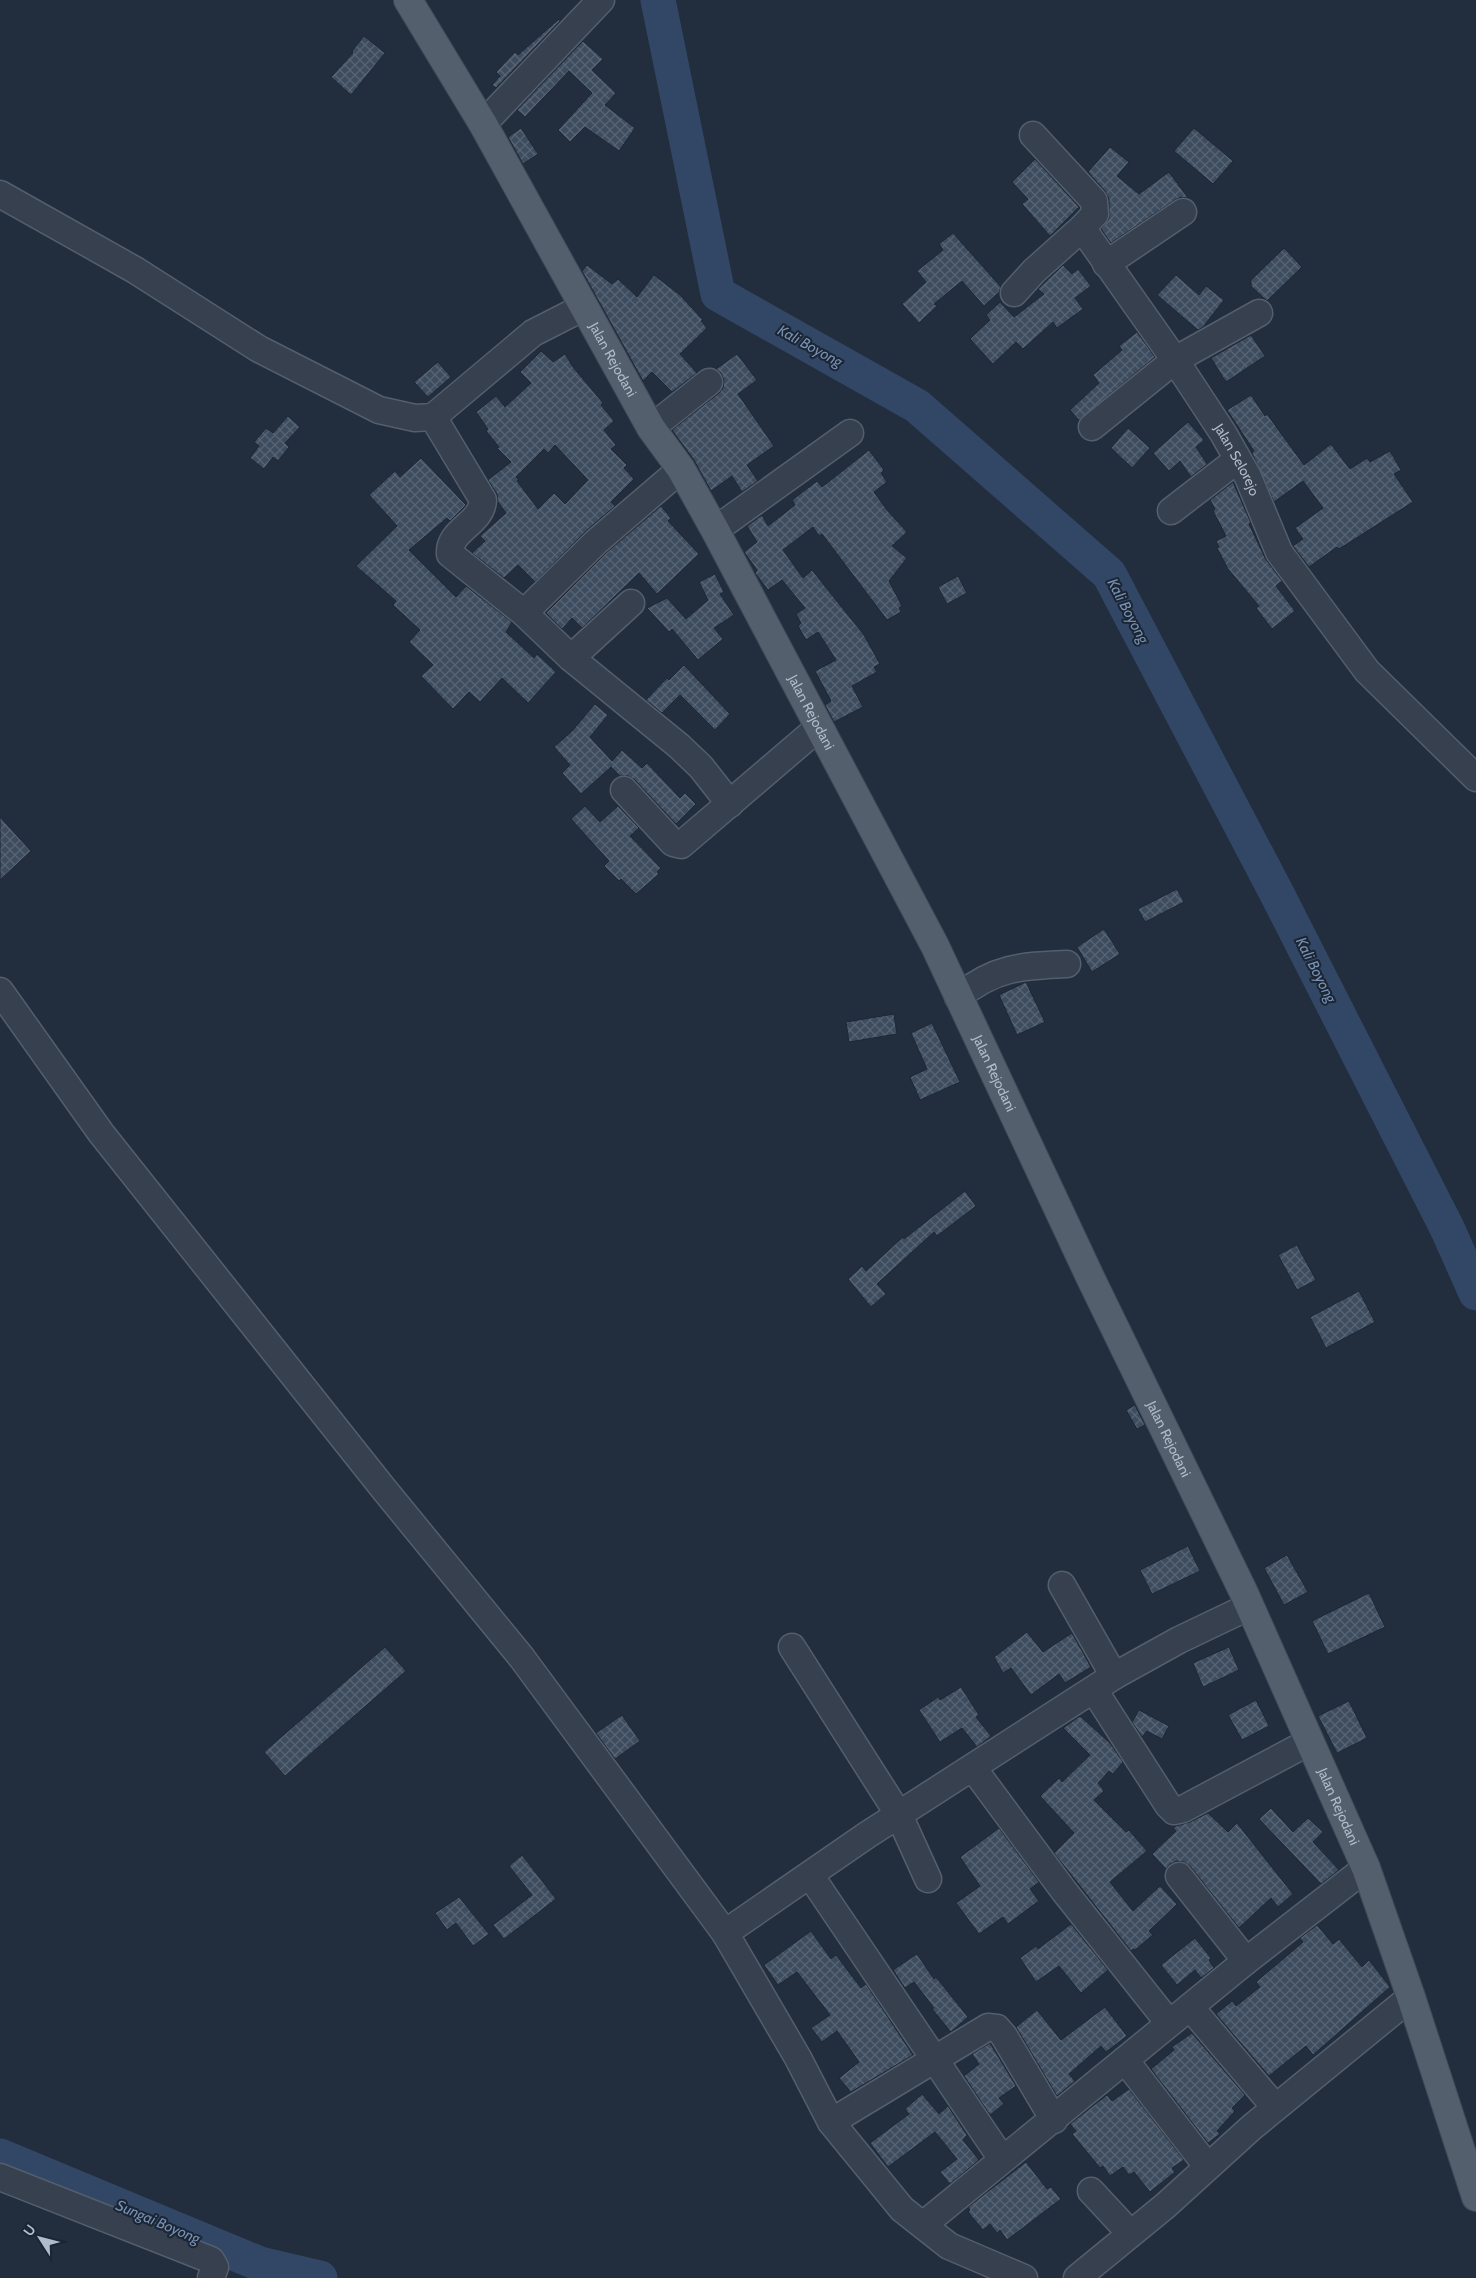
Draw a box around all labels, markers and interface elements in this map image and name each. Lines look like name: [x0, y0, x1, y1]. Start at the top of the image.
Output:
street label: Jalan Rejodani: [585, 318, 641, 400]
water label: Kali Boyong: [775, 321, 846, 372]
street label: Jalan Selorejo: [1210, 419, 1264, 499]
water label: Kali Boyong: [1103, 575, 1153, 648]
street label: Jalan Rejodani: [784, 671, 839, 753]
water label: Kali Boyong: [1292, 934, 1341, 1007]
street label: Jalan Rejodani: [969, 1031, 1020, 1114]
street label: Jalan Rejodani: [1142, 1397, 1195, 1480]
street label: Jalan Rejodani: [1313, 1764, 1364, 1848]
water label: Sungai Boyong: [113, 2196, 204, 2248]
north arrow: [15, 2213, 65, 2263]
text: U: [19, 2221, 40, 2240]

